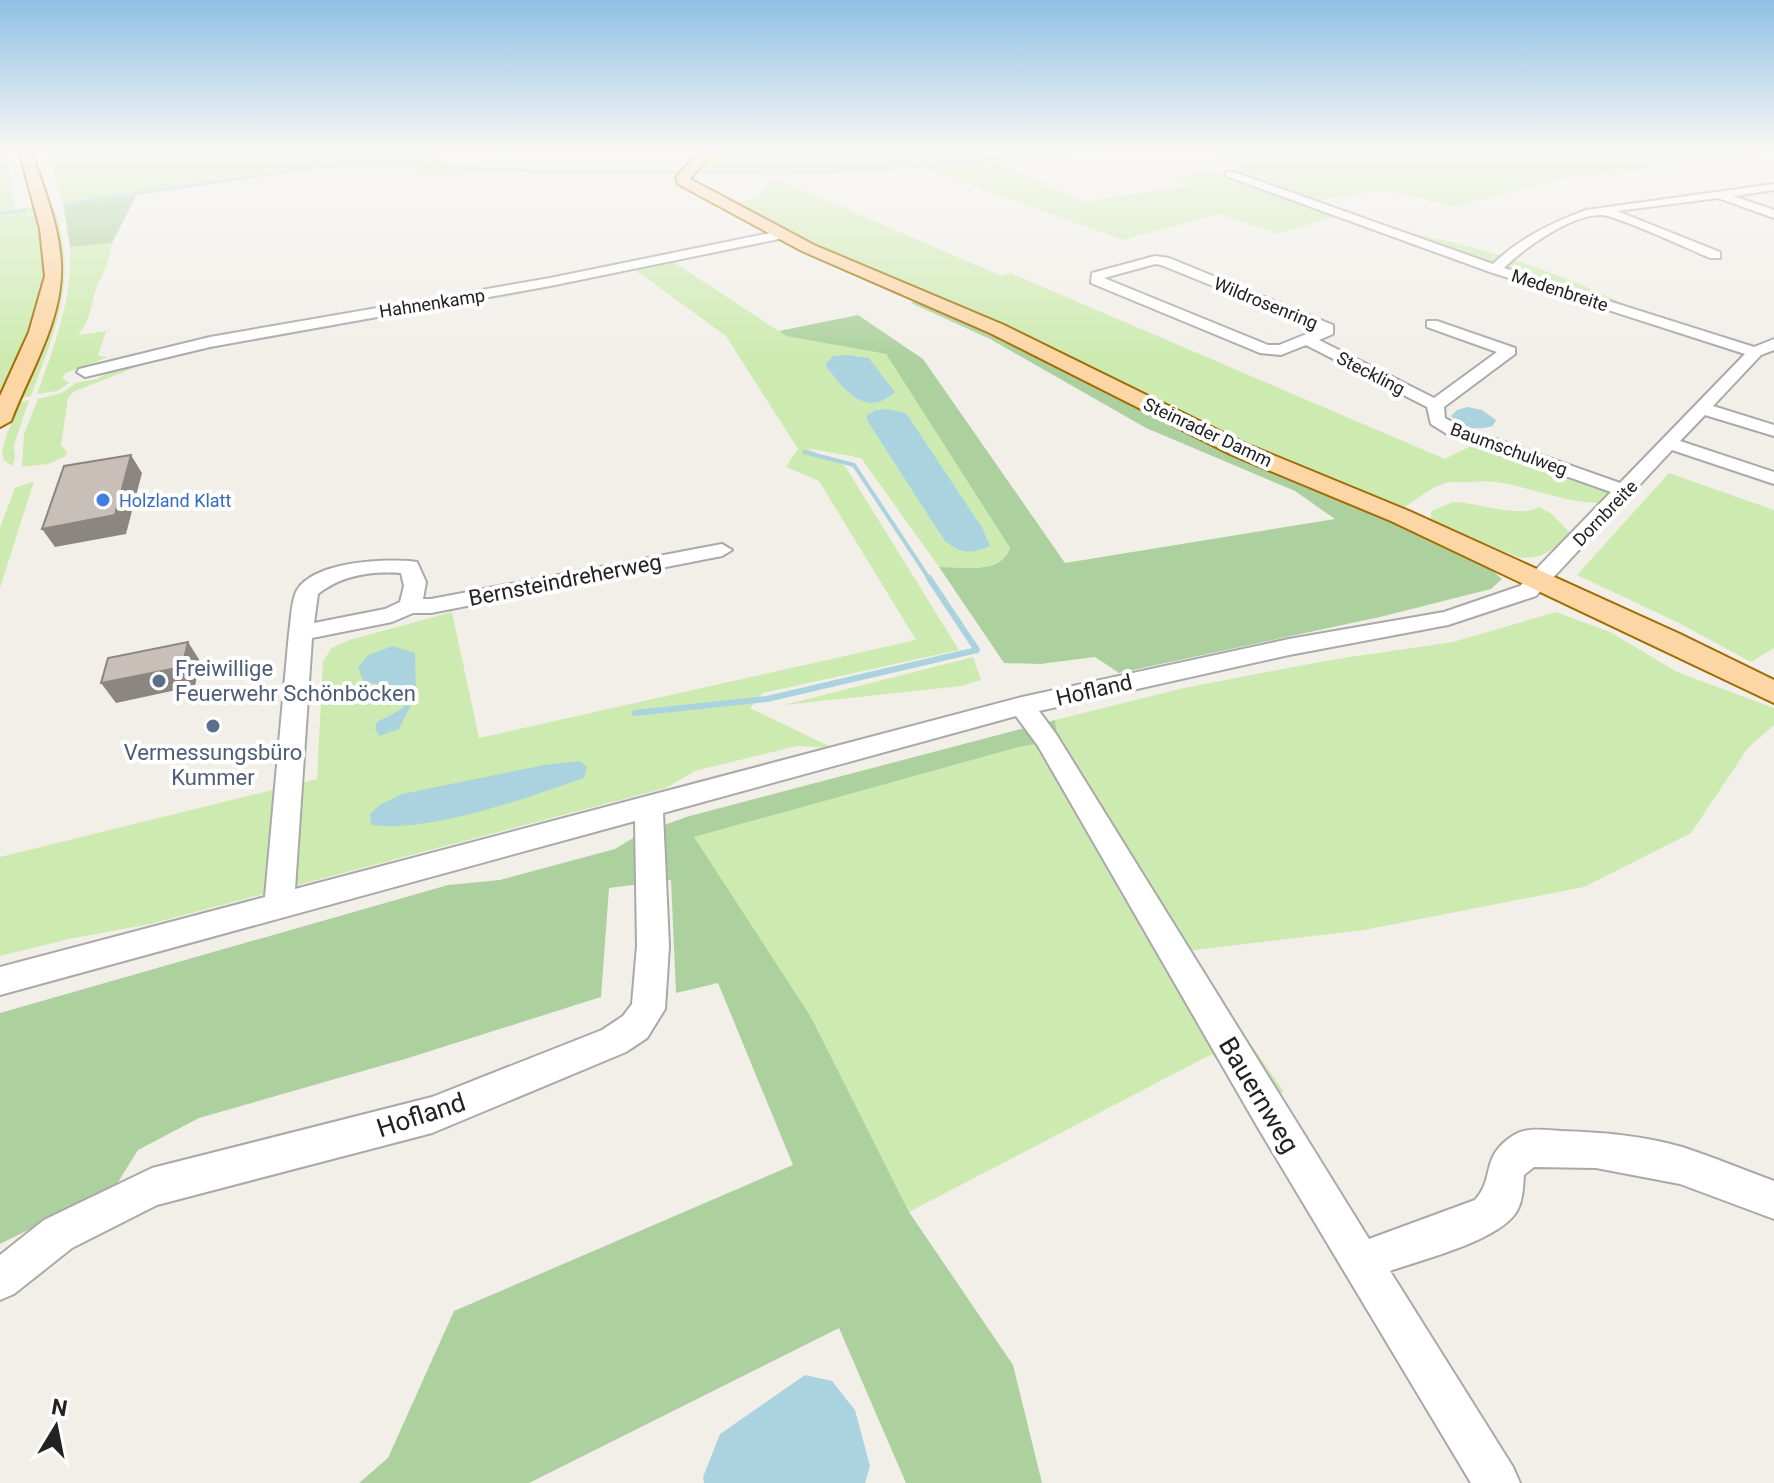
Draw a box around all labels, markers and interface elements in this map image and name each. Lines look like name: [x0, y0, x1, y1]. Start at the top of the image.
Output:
street label: Medenbreite: [1509, 265, 1611, 315]
street label: Wildrosenring: [1211, 273, 1321, 333]
street label: Hahnenkamp: [378, 284, 486, 322]
street label: Steckling: [1334, 347, 1408, 399]
street label: Steinrader Damm: [1140, 393, 1276, 471]
street label: Baumschulweg: [1448, 418, 1570, 480]
street label: Dornbreite: [1568, 476, 1642, 550]
place label: Holzland Klatt: [119, 490, 231, 511]
marker: Holzland Klatt: [94, 491, 112, 509]
street label: Bernsteindreherweg: [466, 549, 664, 611]
place label: Freiwillige Feuerwehr Schönböcken: [175, 656, 416, 706]
street label: Hofland: [1054, 669, 1134, 711]
marker: Freiwillige Feuerwehr Schönböcken: [150, 672, 168, 690]
marker: Vermessungsbüro Kummer: [204, 717, 222, 735]
place label: Vermessungsbüro Kummer: [124, 740, 302, 790]
street label: Bauernweg: [1213, 1032, 1305, 1158]
street label: Hofland: [373, 1087, 469, 1143]
north arrow: [16, 1387, 96, 1467]
text: N: [50, 1394, 69, 1421]

